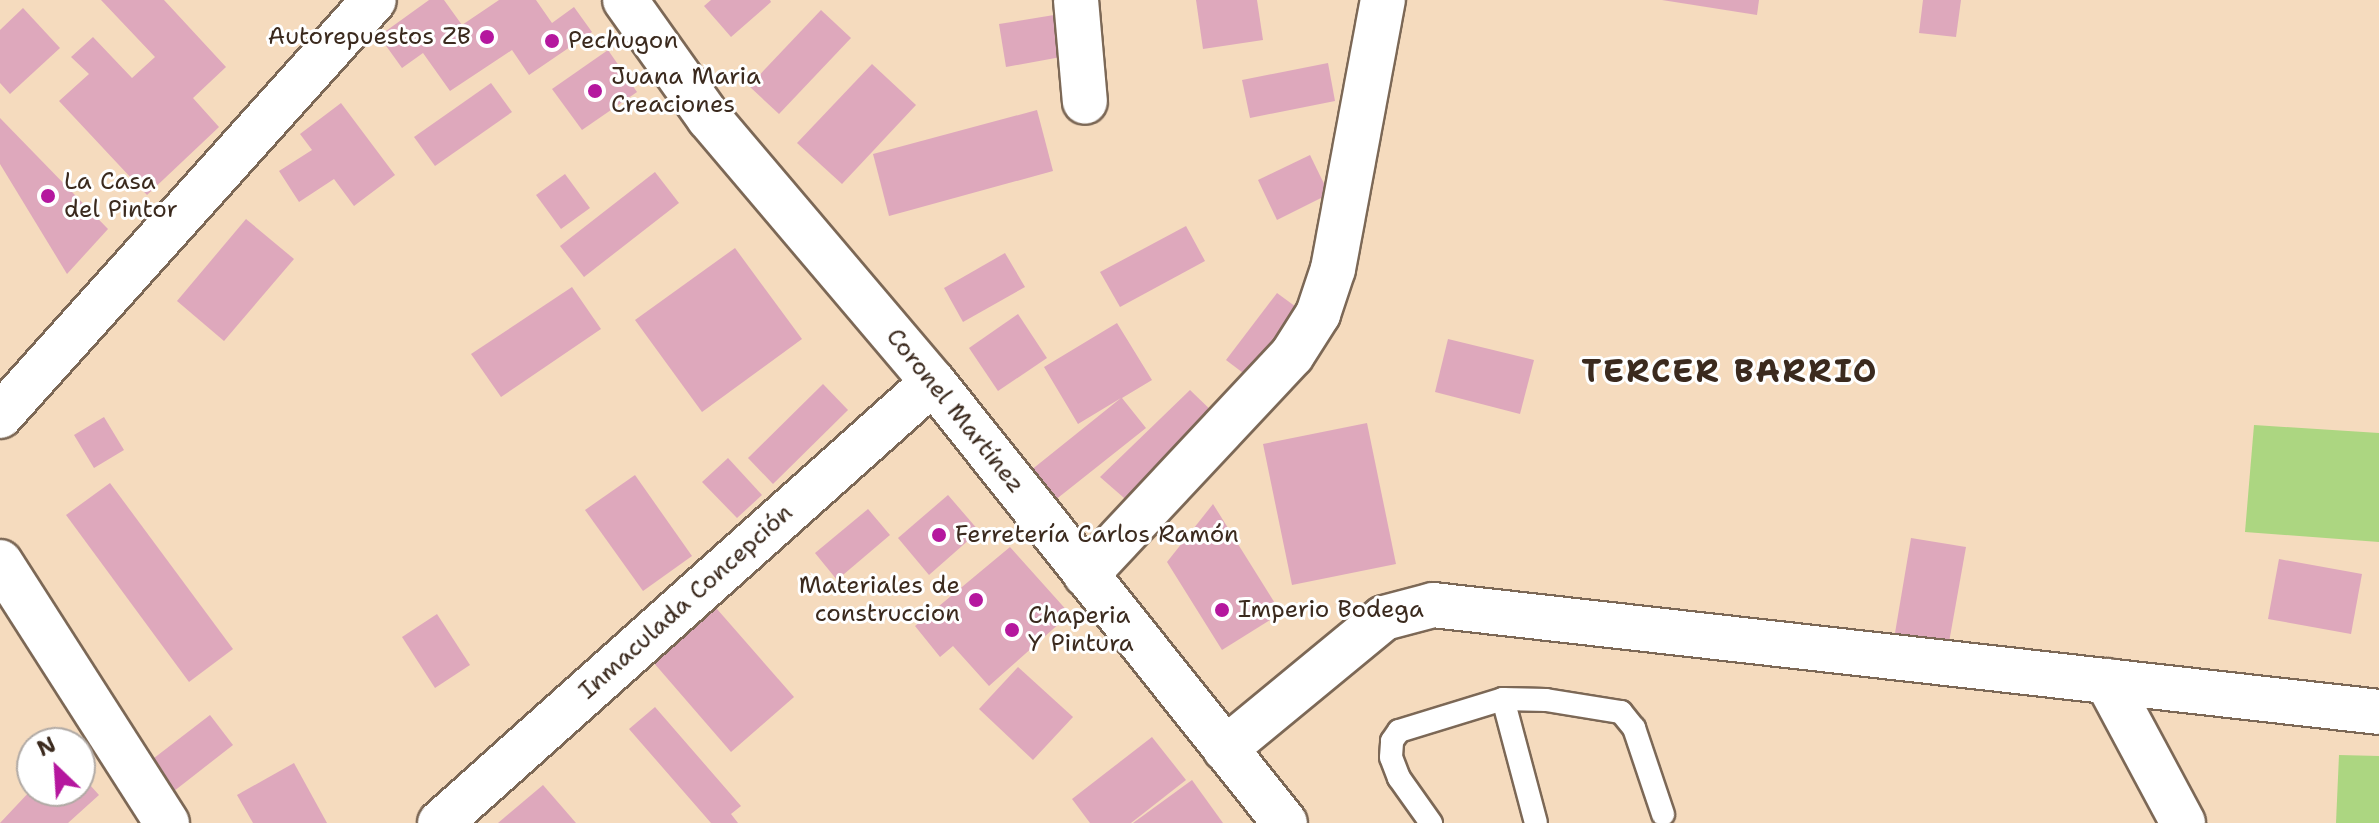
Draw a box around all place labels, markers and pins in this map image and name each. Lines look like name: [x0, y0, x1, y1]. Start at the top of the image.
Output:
place label: Autorepuestos ZB: [268, 23, 471, 51]
place label: Pechugon: [568, 27, 678, 55]
marker: Autorepuestos ZB: [478, 28, 496, 46]
marker: Pechugon: [543, 32, 561, 50]
place label: Juana Maria Creaciones: [611, 63, 761, 119]
marker: Juana Maria Creaciones: [586, 82, 604, 100]
place label: La Casa del Pintor: [64, 168, 178, 224]
marker: La Casa del Pintor: [39, 187, 57, 205]
place label: Ferretería Carlos Ramón: [955, 521, 1239, 549]
marker: Ferretería Carlos Ramón: [930, 526, 948, 544]
place label: Materiales de construccion: [799, 572, 960, 628]
marker: Materiales de construccion: [967, 591, 985, 609]
place label: Imperio Bodega: [1238, 596, 1424, 624]
marker: Imperio Bodega: [1213, 601, 1231, 619]
place label: Chaperia Y Pintura: [1028, 602, 1134, 658]
marker: Chaperia Y Pintura: [1003, 621, 1021, 639]

